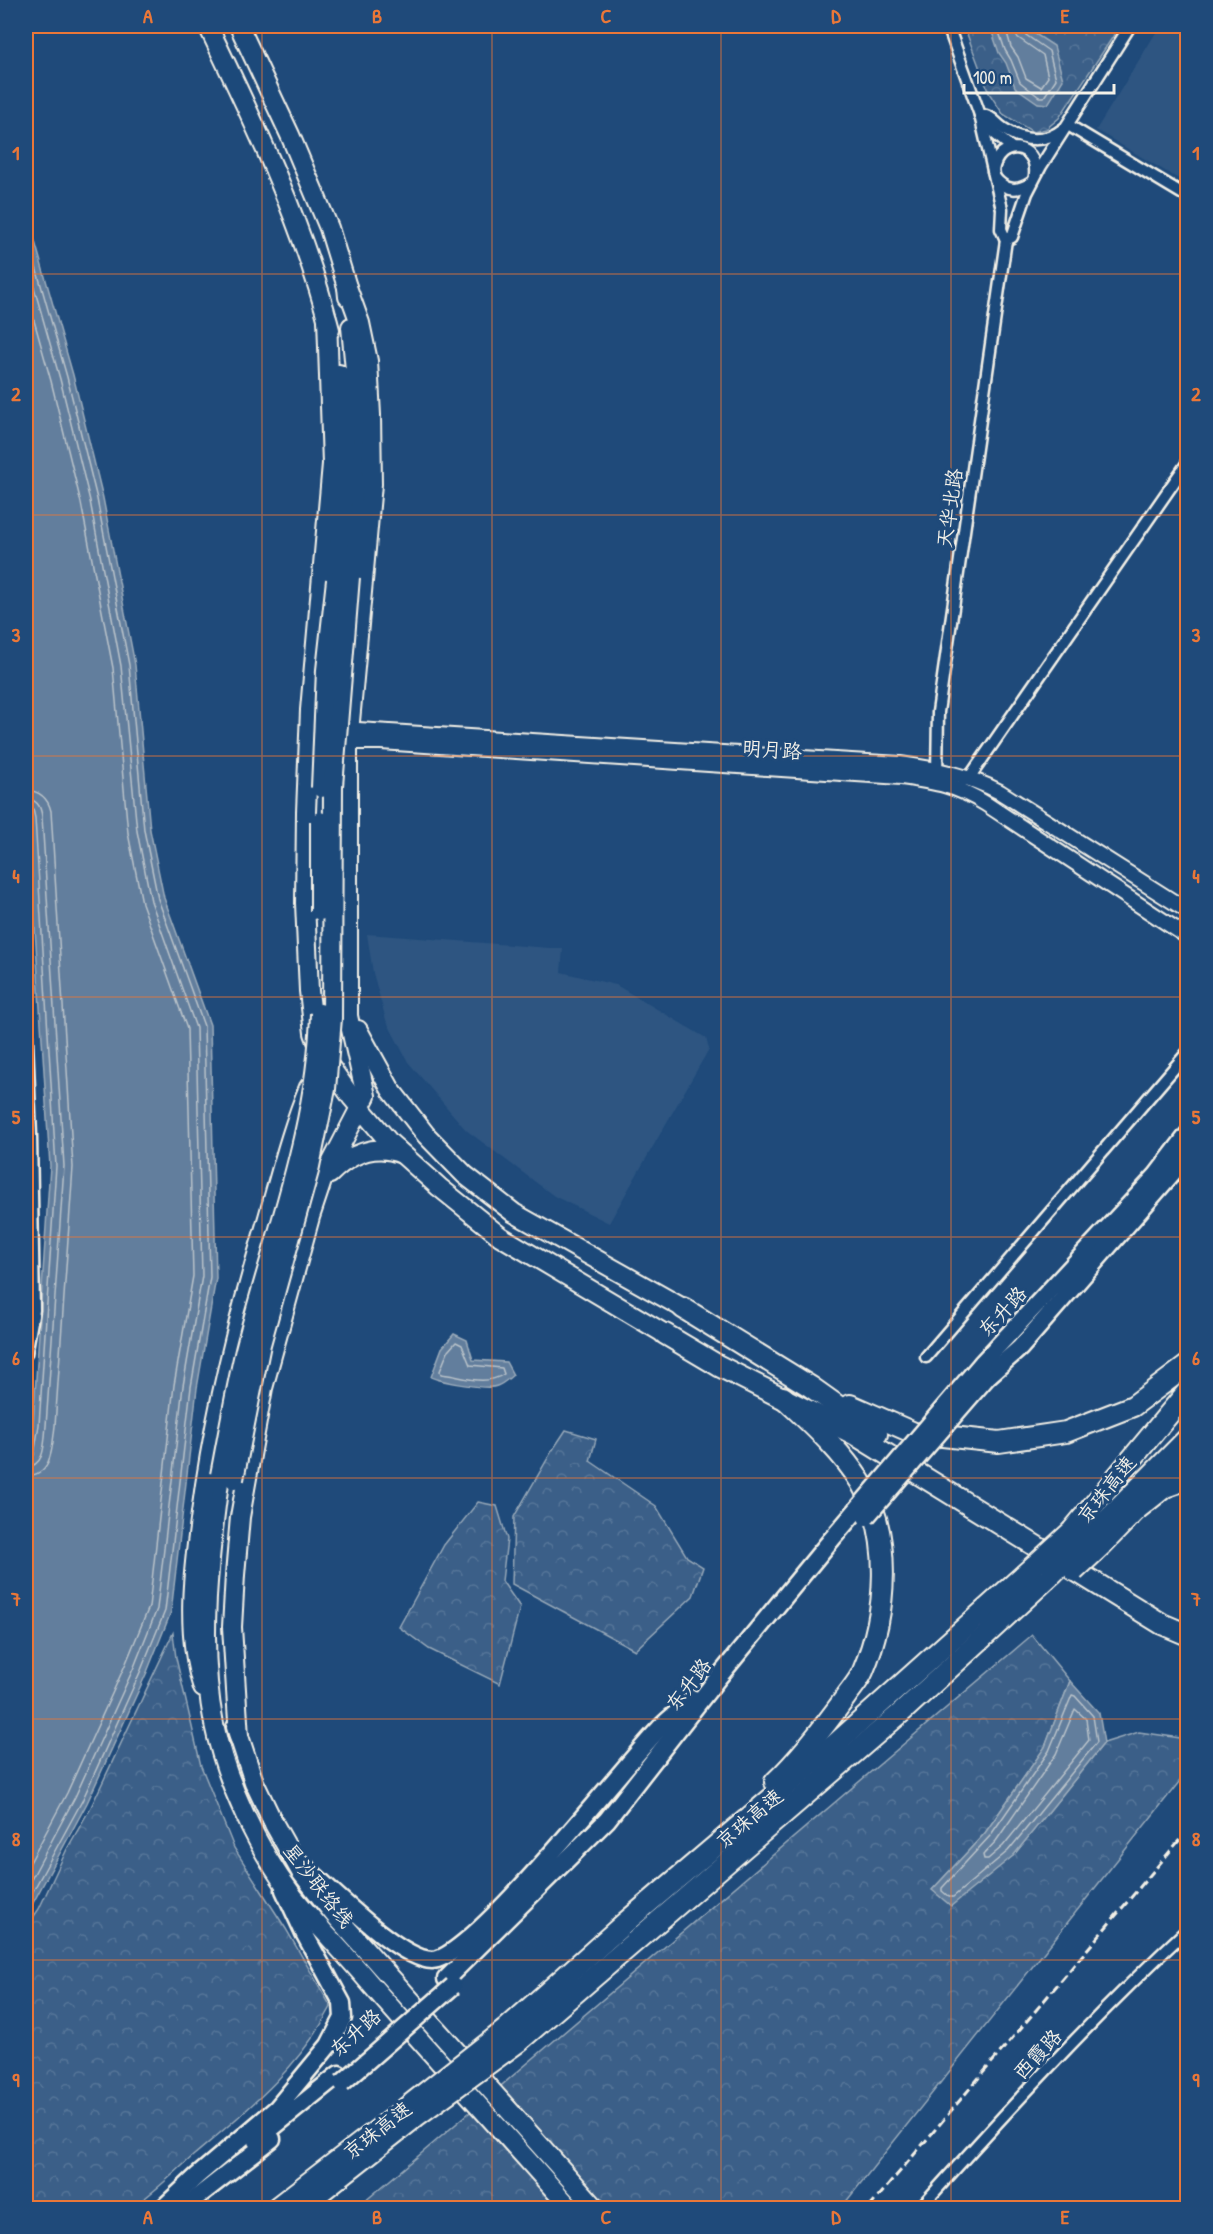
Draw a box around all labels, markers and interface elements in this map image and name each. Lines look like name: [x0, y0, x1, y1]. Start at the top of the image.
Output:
text: A: [143, 2, 153, 29]
text: B: [372, 2, 382, 29]
text: C: [601, 2, 612, 29]
text: D: [831, 2, 841, 29]
text: E: [1061, 2, 1070, 29]
scale bar: [964, 57, 1114, 95]
text: 100 m: [973, 65, 1012, 90]
text: 1: [12, 139, 20, 166]
text: 1: [1192, 139, 1200, 166]
text: 2: [11, 380, 21, 407]
text: 2: [1191, 380, 1201, 407]
street label: 天华北路: [930, 466, 968, 549]
text: 3: [12, 621, 21, 648]
text: 3: [1192, 621, 1201, 648]
street label: 明月路: [741, 733, 804, 765]
text: 4: [12, 862, 20, 889]
text: 4: [1192, 862, 1200, 889]
text: 5: [12, 1103, 21, 1130]
text: 5: [1192, 1103, 1201, 1130]
street label: 东升路: [972, 1279, 1033, 1342]
text: 6: [12, 1344, 20, 1371]
text: 6: [1192, 1344, 1200, 1371]
street label: 京珠高速: [1070, 1449, 1142, 1529]
text: 7: [10, 1585, 21, 1612]
text: 7: [1190, 1585, 1201, 1612]
street label: 东升路: [659, 1651, 718, 1716]
street label: 京珠高速: [710, 1782, 788, 1854]
text: 8: [12, 1825, 21, 1852]
text: 8: [1192, 1825, 1201, 1852]
street label: 星沙联络线: [278, 1837, 360, 1933]
street label: 东升路: [324, 2001, 387, 2062]
street label: 西霞路: [1007, 2022, 1068, 2085]
text: 9: [12, 2066, 20, 2093]
text: 9: [1192, 2066, 1200, 2093]
street label: 京珠高速: [337, 2095, 417, 2165]
text: A: [143, 2203, 153, 2230]
text: B: [372, 2203, 382, 2230]
text: C: [601, 2203, 612, 2230]
text: D: [831, 2203, 841, 2230]
text: E: [1061, 2203, 1070, 2230]

